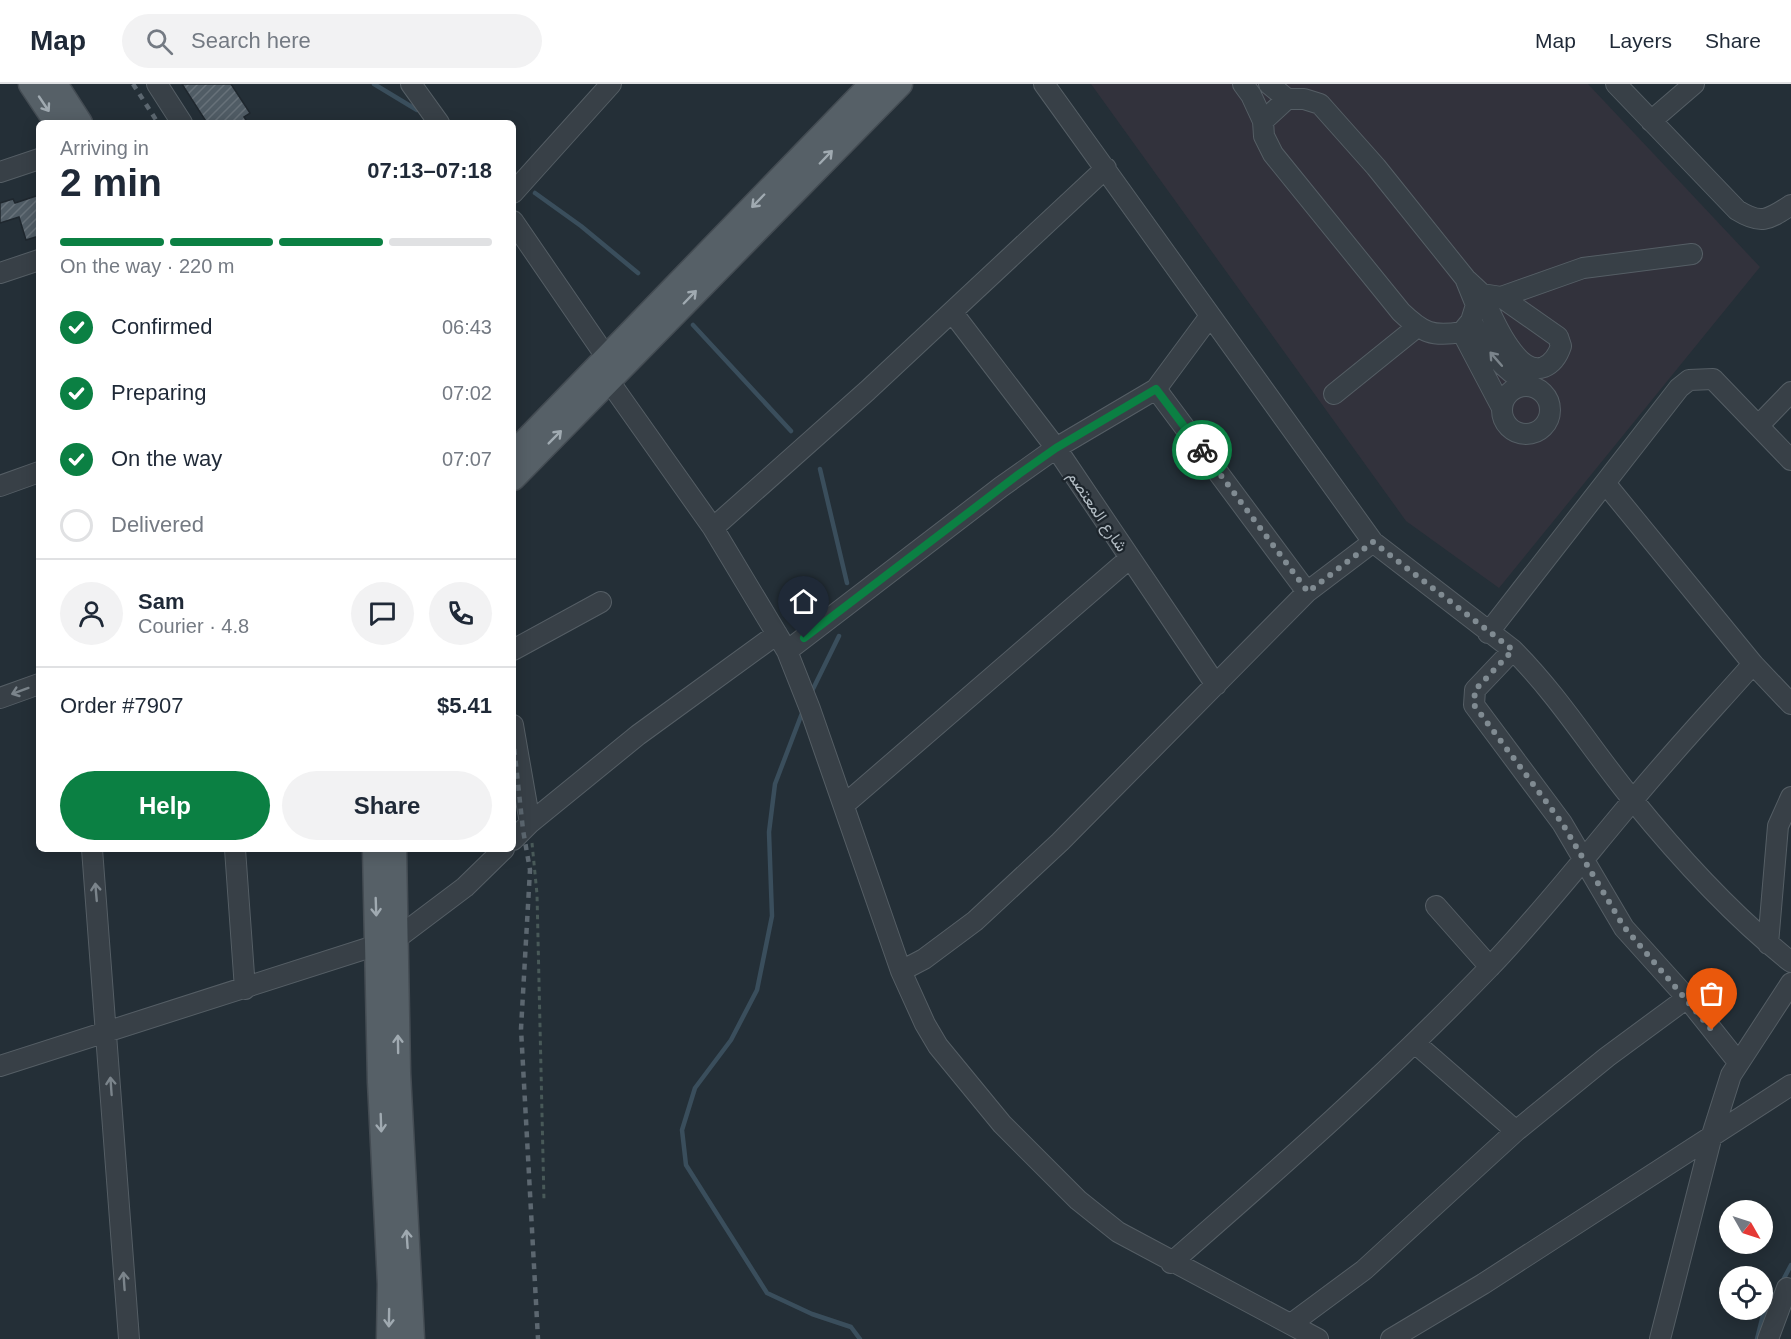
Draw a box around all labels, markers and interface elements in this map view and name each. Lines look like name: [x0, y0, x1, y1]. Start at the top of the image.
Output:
search box: [122, 14, 542, 68]
text: Map: [30, 25, 86, 56]
icon: search: [143, 25, 176, 58]
text: Search here: [191, 28, 311, 53]
text: Map: [1535, 29, 1576, 52]
text: Layers: [1609, 29, 1672, 52]
text: Share: [1705, 29, 1761, 52]
one-way arrow: [38, 95, 51, 112]
text: Arriving in: [60, 137, 149, 159]
one-way arrow: [819, 150, 834, 165]
text: 07:13–07:18: [367, 158, 492, 183]
text: 2 min: [60, 161, 162, 204]
one-way arrow: [751, 194, 765, 209]
text: On the way · 220 m: [60, 255, 235, 277]
one-way arrow: [683, 290, 697, 305]
icon: check: [60, 311, 93, 344]
text: Confirmed: [111, 314, 212, 339]
text: 06:43: [442, 316, 492, 338]
one-way arrow: [1490, 351, 1503, 367]
icon: check: [60, 377, 93, 410]
text: Preparing: [111, 380, 206, 405]
text: 07:02: [442, 382, 492, 404]
courier: [1172, 420, 1232, 480]
one-way arrow: [547, 430, 562, 445]
icon: bike: [1186, 434, 1219, 467]
icon: check: [60, 443, 93, 476]
text: On the way: [111, 446, 222, 471]
text: 07:07: [442, 448, 492, 470]
street label: شارع المعتصم: [1062, 468, 1131, 556]
text: Delivered: [111, 512, 204, 537]
pin: [778, 576, 829, 638]
button: person: [60, 582, 123, 645]
button: chat: [351, 582, 414, 645]
button: phone: [429, 582, 492, 645]
icon: home: [787, 585, 820, 618]
text: Sam: [138, 589, 184, 614]
text: Courier · 4.8: [138, 615, 249, 637]
one-way arrow: [11, 687, 29, 698]
text: Order #7907: [60, 693, 184, 718]
text: $5.41: [437, 693, 492, 718]
button: Help: [60, 771, 270, 840]
button: Share: [282, 771, 492, 840]
one-way arrow: [90, 882, 101, 902]
one-way arrow: [370, 897, 382, 917]
pin: [1686, 968, 1737, 1030]
icon: bag: [1695, 977, 1728, 1010]
one-way arrow: [392, 1034, 404, 1054]
one-way arrow: [105, 1077, 116, 1097]
one-way arrow: [376, 1113, 387, 1133]
north arrow: [1719, 1200, 1773, 1254]
map controls: [1719, 1200, 1773, 1320]
one-way arrow: [401, 1229, 412, 1249]
button: locate: [1719, 1266, 1773, 1320]
one-way arrow: [119, 1271, 130, 1291]
one-way arrow: [384, 1308, 395, 1328]

